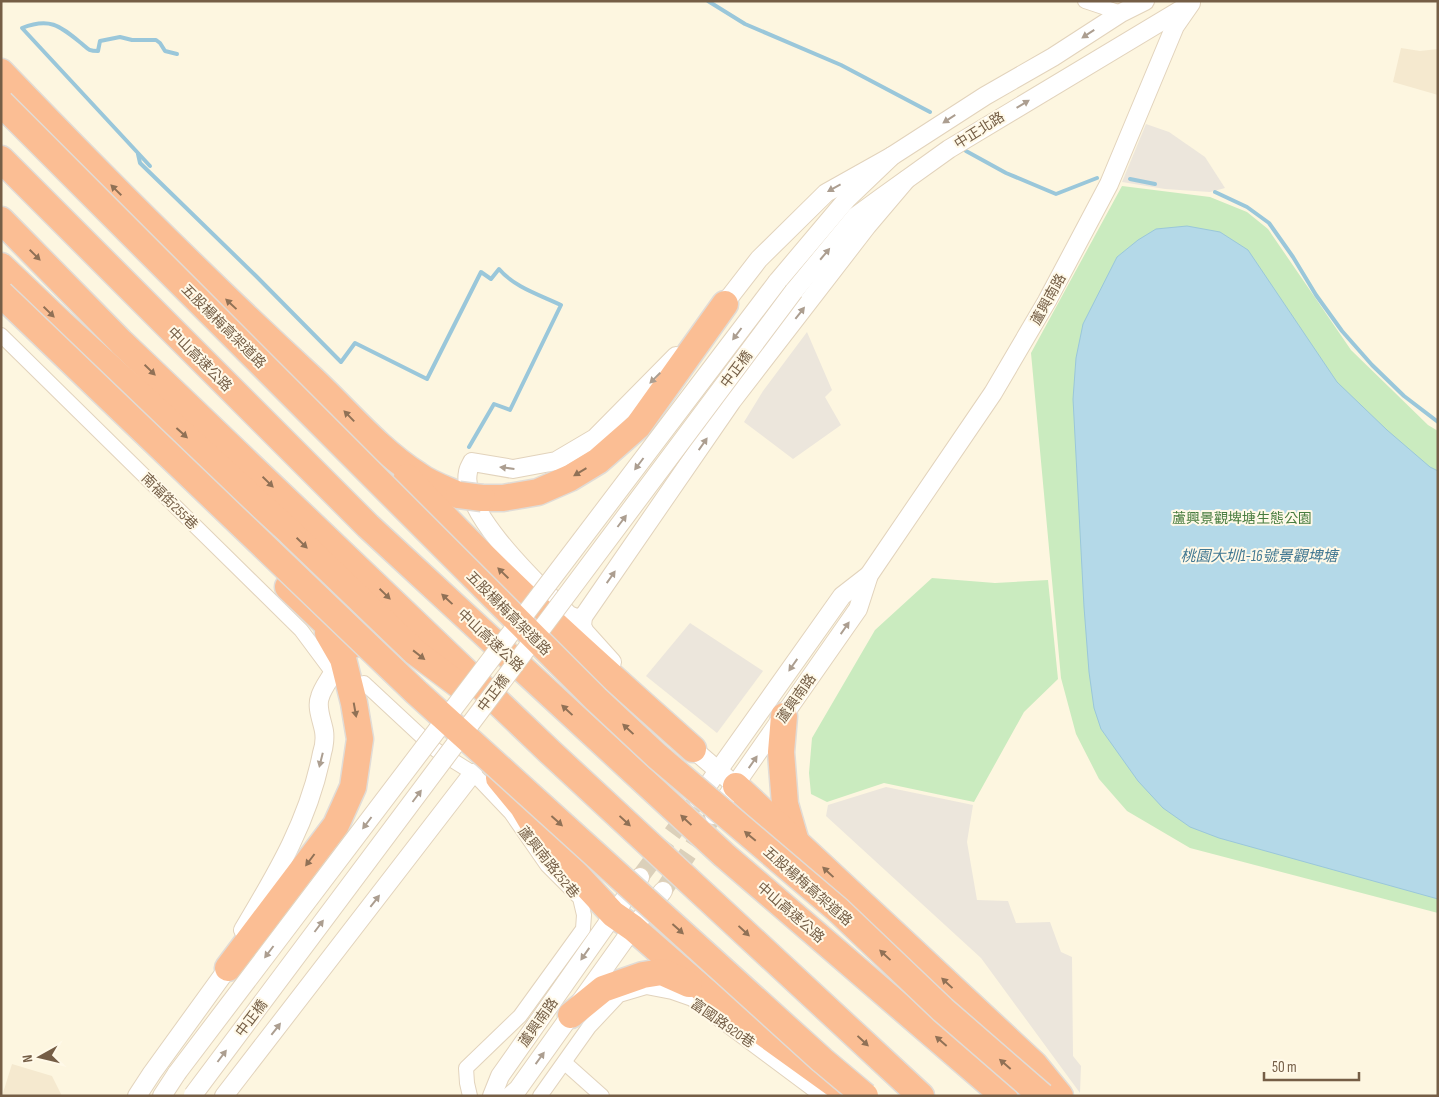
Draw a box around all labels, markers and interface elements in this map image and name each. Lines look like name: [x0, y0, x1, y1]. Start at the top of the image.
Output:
one-way arrow: [1082, 30, 1095, 39]
one-way arrow: [1016, 99, 1029, 108]
street label: 中正北路: [951, 108, 1008, 152]
one-way arrow: [943, 114, 956, 124]
one-way arrow: [110, 184, 122, 196]
one-way arrow: [827, 184, 842, 192]
one-way arrow: [819, 248, 831, 260]
one-way arrow: [29, 249, 41, 261]
street label: 蘆興南路: [1027, 271, 1069, 328]
street label: 五股楊梅高架道路: [178, 281, 269, 372]
one-way arrow: [226, 298, 238, 310]
one-way arrow: [43, 306, 55, 318]
one-way arrow: [795, 306, 805, 320]
street label: 中山高速公路: [164, 324, 235, 395]
one-way arrow: [732, 327, 743, 340]
street label: 中正橋: [717, 347, 756, 391]
one-way arrow: [144, 364, 156, 376]
one-way arrow: [649, 371, 661, 383]
one-way arrow: [343, 410, 355, 422]
one-way arrow: [175, 428, 188, 439]
one-way arrow: [698, 437, 708, 450]
one-way arrow: [634, 457, 644, 471]
one-way arrow: [499, 464, 515, 472]
one-way arrow: [574, 467, 587, 476]
street label: 南福街255巷: [138, 470, 201, 533]
one-way arrow: [262, 476, 274, 488]
park label: 蘆興景觀埤塘生態公園: [1172, 510, 1312, 527]
one-way arrow: [617, 514, 627, 528]
one-way arrow: [295, 537, 307, 549]
water label: 桃園大圳1-16號景觀埤塘: [1180, 547, 1341, 566]
street label: 五股楊梅高架道路: [463, 568, 554, 659]
one-way arrow: [497, 568, 509, 580]
one-way arrow: [606, 570, 616, 584]
one-way arrow: [379, 588, 391, 600]
one-way arrow: [442, 593, 454, 605]
street label: 中山高速公路: [454, 606, 527, 675]
one-way arrow: [840, 621, 850, 635]
one-way arrow: [412, 650, 425, 661]
one-way arrow: [788, 658, 798, 672]
street label: 蘆興南路: [773, 670, 819, 726]
street label: 中正橋: [474, 671, 513, 715]
one-way arrow: [352, 703, 360, 719]
one-way arrow: [560, 704, 573, 715]
one-way arrow: [622, 723, 634, 735]
one-way arrow: [317, 752, 325, 767]
one-way arrow: [748, 755, 758, 768]
one-way arrow: [411, 790, 422, 803]
one-way arrow: [680, 814, 692, 826]
one-way arrow: [551, 815, 564, 826]
one-way arrow: [618, 815, 631, 826]
one-way arrow: [362, 816, 373, 829]
street label: 蘆興南路252巷: [515, 823, 583, 902]
one-way arrow: [744, 830, 757, 841]
street label: 五股楊梅高架道路: [760, 843, 856, 930]
one-way arrow: [304, 853, 315, 866]
one-way arrow: [823, 866, 835, 878]
street label: 中山高速公路: [753, 878, 828, 946]
one-way arrow: [369, 895, 380, 908]
one-way arrow: [314, 920, 325, 933]
one-way arrow: [672, 924, 685, 935]
one-way arrow: [737, 925, 749, 937]
one-way arrow: [264, 945, 274, 959]
one-way arrow: [580, 947, 590, 961]
one-way arrow: [879, 949, 891, 961]
one-way arrow: [942, 977, 954, 989]
street label: 蘆興南路: [515, 994, 561, 1050]
street label: 富國路920巷: [687, 995, 758, 1052]
street label: 中正橋: [232, 996, 271, 1040]
one-way arrow: [270, 1023, 281, 1036]
north arrow: [15, 1032, 65, 1082]
one-way arrow: [935, 1035, 947, 1047]
one-way arrow: [856, 1036, 869, 1047]
one-way arrow: [217, 1049, 227, 1063]
scale bar: [1264, 1050, 1359, 1082]
one-way arrow: [535, 1051, 545, 1065]
text: N: [19, 1054, 37, 1064]
one-way arrow: [1000, 1058, 1012, 1070]
text: 50 m: [1272, 1058, 1297, 1077]

